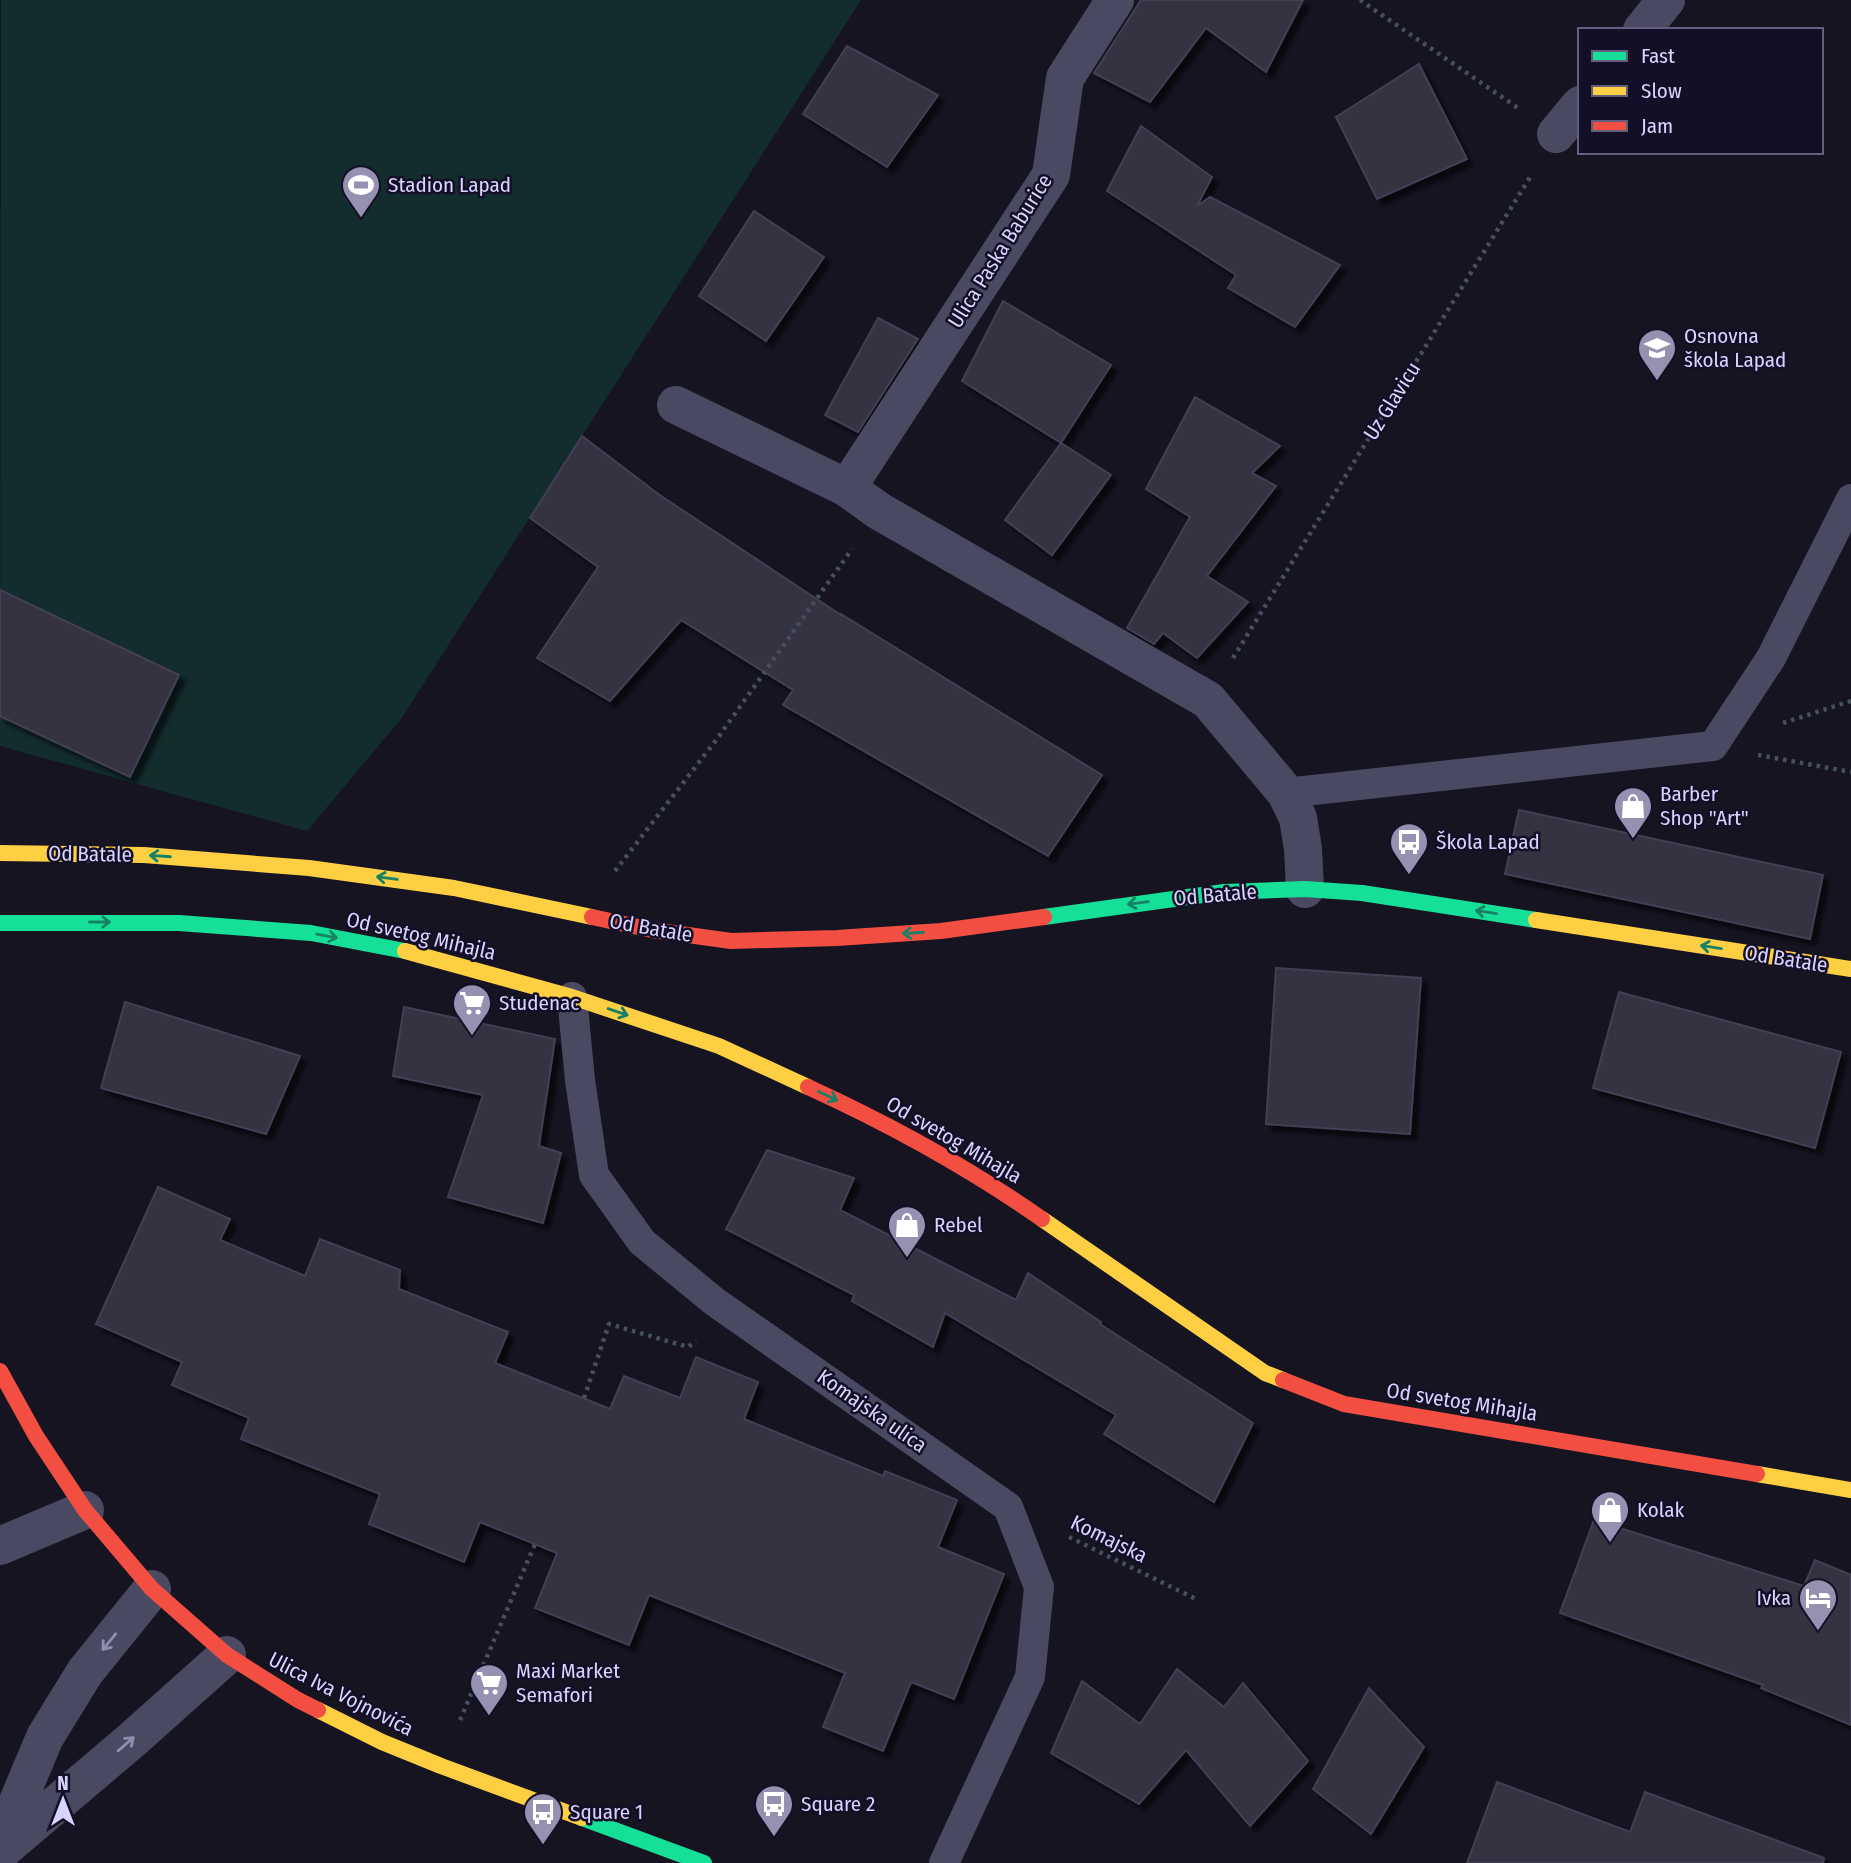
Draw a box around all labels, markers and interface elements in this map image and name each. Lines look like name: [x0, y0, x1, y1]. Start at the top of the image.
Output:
legend: [1578, 28, 1823, 154]
text: Fast: [1641, 43, 1675, 69]
text: Slow: [1641, 78, 1682, 104]
text: Jam: [1641, 113, 1673, 139]
sports icon: Stadion Lapad: [340, 164, 382, 219]
street label: Ulica Paska Baburice: [942, 169, 1058, 333]
place label: Stadion Lapad: [388, 172, 511, 198]
place label: Osnovna škola Lapad: [1684, 323, 1786, 373]
school or university icon: Osnovna škola Lapad: [1636, 327, 1678, 382]
street label: Uz Glavicu: [1358, 357, 1426, 445]
place label: Barber Shop "Art": [1660, 781, 1749, 831]
shop icon: Barber Shop "Art": [1612, 785, 1654, 840]
bus stop icon: Škola Lapad: [1388, 821, 1430, 876]
place label: Škola Lapad: [1436, 829, 1540, 855]
street label: Od Batale: [48, 840, 132, 868]
one-way arrow: [150, 849, 172, 862]
one-way arrow: [376, 872, 399, 885]
street label: Od Batale: [1172, 878, 1258, 912]
one-way arrow: [1128, 897, 1150, 910]
street label: Od svetog Mihajla: [344, 906, 498, 966]
one-way arrow: [1475, 906, 1498, 919]
street label: Od Batale: [607, 908, 695, 948]
one-way arrow: [88, 915, 111, 929]
one-way arrow: [902, 927, 925, 940]
one-way arrow: [315, 930, 337, 944]
one-way arrow: [1700, 940, 1723, 953]
street label: Od Batale: [1743, 940, 1829, 978]
supermarket icon: Studenac: [451, 982, 493, 1037]
place label: Studenac: [499, 990, 579, 1016]
one-way arrow: [606, 1007, 628, 1019]
one-way arrow: [817, 1090, 838, 1104]
street label: Od svetog Mihajla: [881, 1091, 1027, 1189]
shop icon: Rebel: [886, 1204, 928, 1259]
place label: Rebel: [934, 1212, 983, 1238]
street label: Komajska ulica: [812, 1364, 932, 1458]
street label: Od svetog Mihajla: [1385, 1377, 1539, 1427]
shop icon: Kolak: [1589, 1489, 1631, 1544]
place label: Kolak: [1637, 1497, 1685, 1523]
street label: Komajska: [1066, 1509, 1152, 1569]
hotel icon: Ivka: [1797, 1577, 1839, 1632]
place label: Ivka: [1756, 1585, 1791, 1611]
one-way arrow: [101, 1633, 117, 1651]
street label: Ulica Iva Vojnovića: [264, 1646, 418, 1742]
place label: Maxi Market Semafori: [516, 1658, 620, 1708]
supermarket icon: Maxi Market Semafori: [468, 1662, 510, 1717]
one-way arrow: [117, 1737, 135, 1752]
north arrow: [28, 1765, 98, 1835]
text: N: [57, 1772, 69, 1795]
bus stop icon: Square 2: [753, 1783, 795, 1838]
bus stop icon: Square 1: [522, 1791, 564, 1846]
place label: Square 2: [801, 1791, 875, 1817]
place label: Square 1: [570, 1799, 643, 1825]

